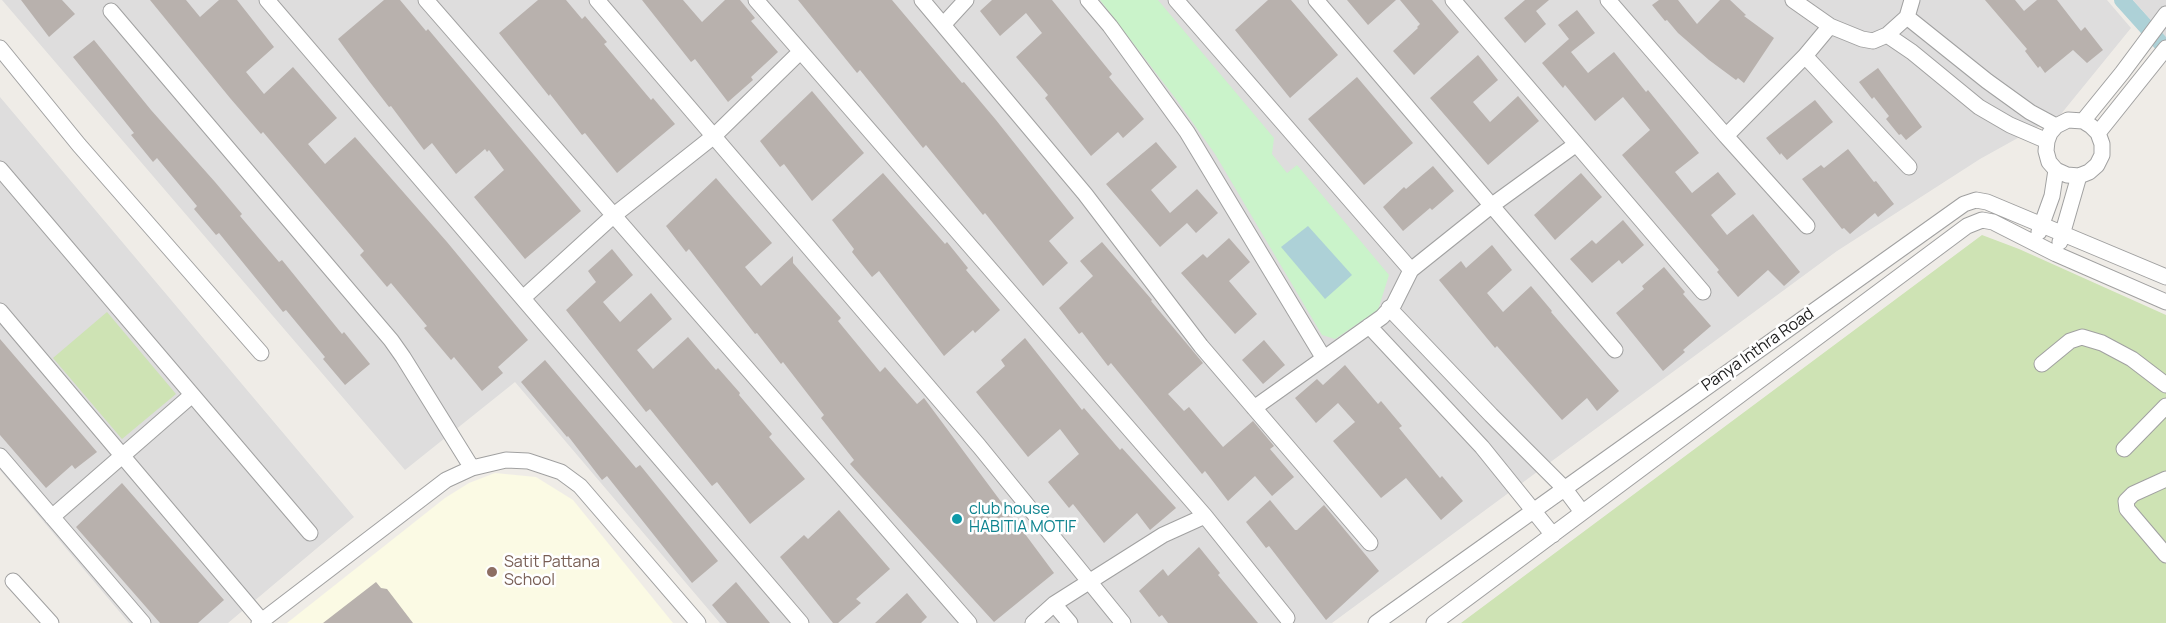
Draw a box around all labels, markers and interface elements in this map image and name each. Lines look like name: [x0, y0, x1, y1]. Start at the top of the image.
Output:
street label: Panya Inthra Road: [1698, 304, 1818, 396]
place label: club house HABITIA MOTIF: [969, 500, 1076, 538]
marker: club house HABITIA MOTIF: [950, 512, 964, 526]
place label: Satit Pattana School: [504, 553, 600, 591]
marker: Satit Pattana School: [485, 565, 499, 579]

